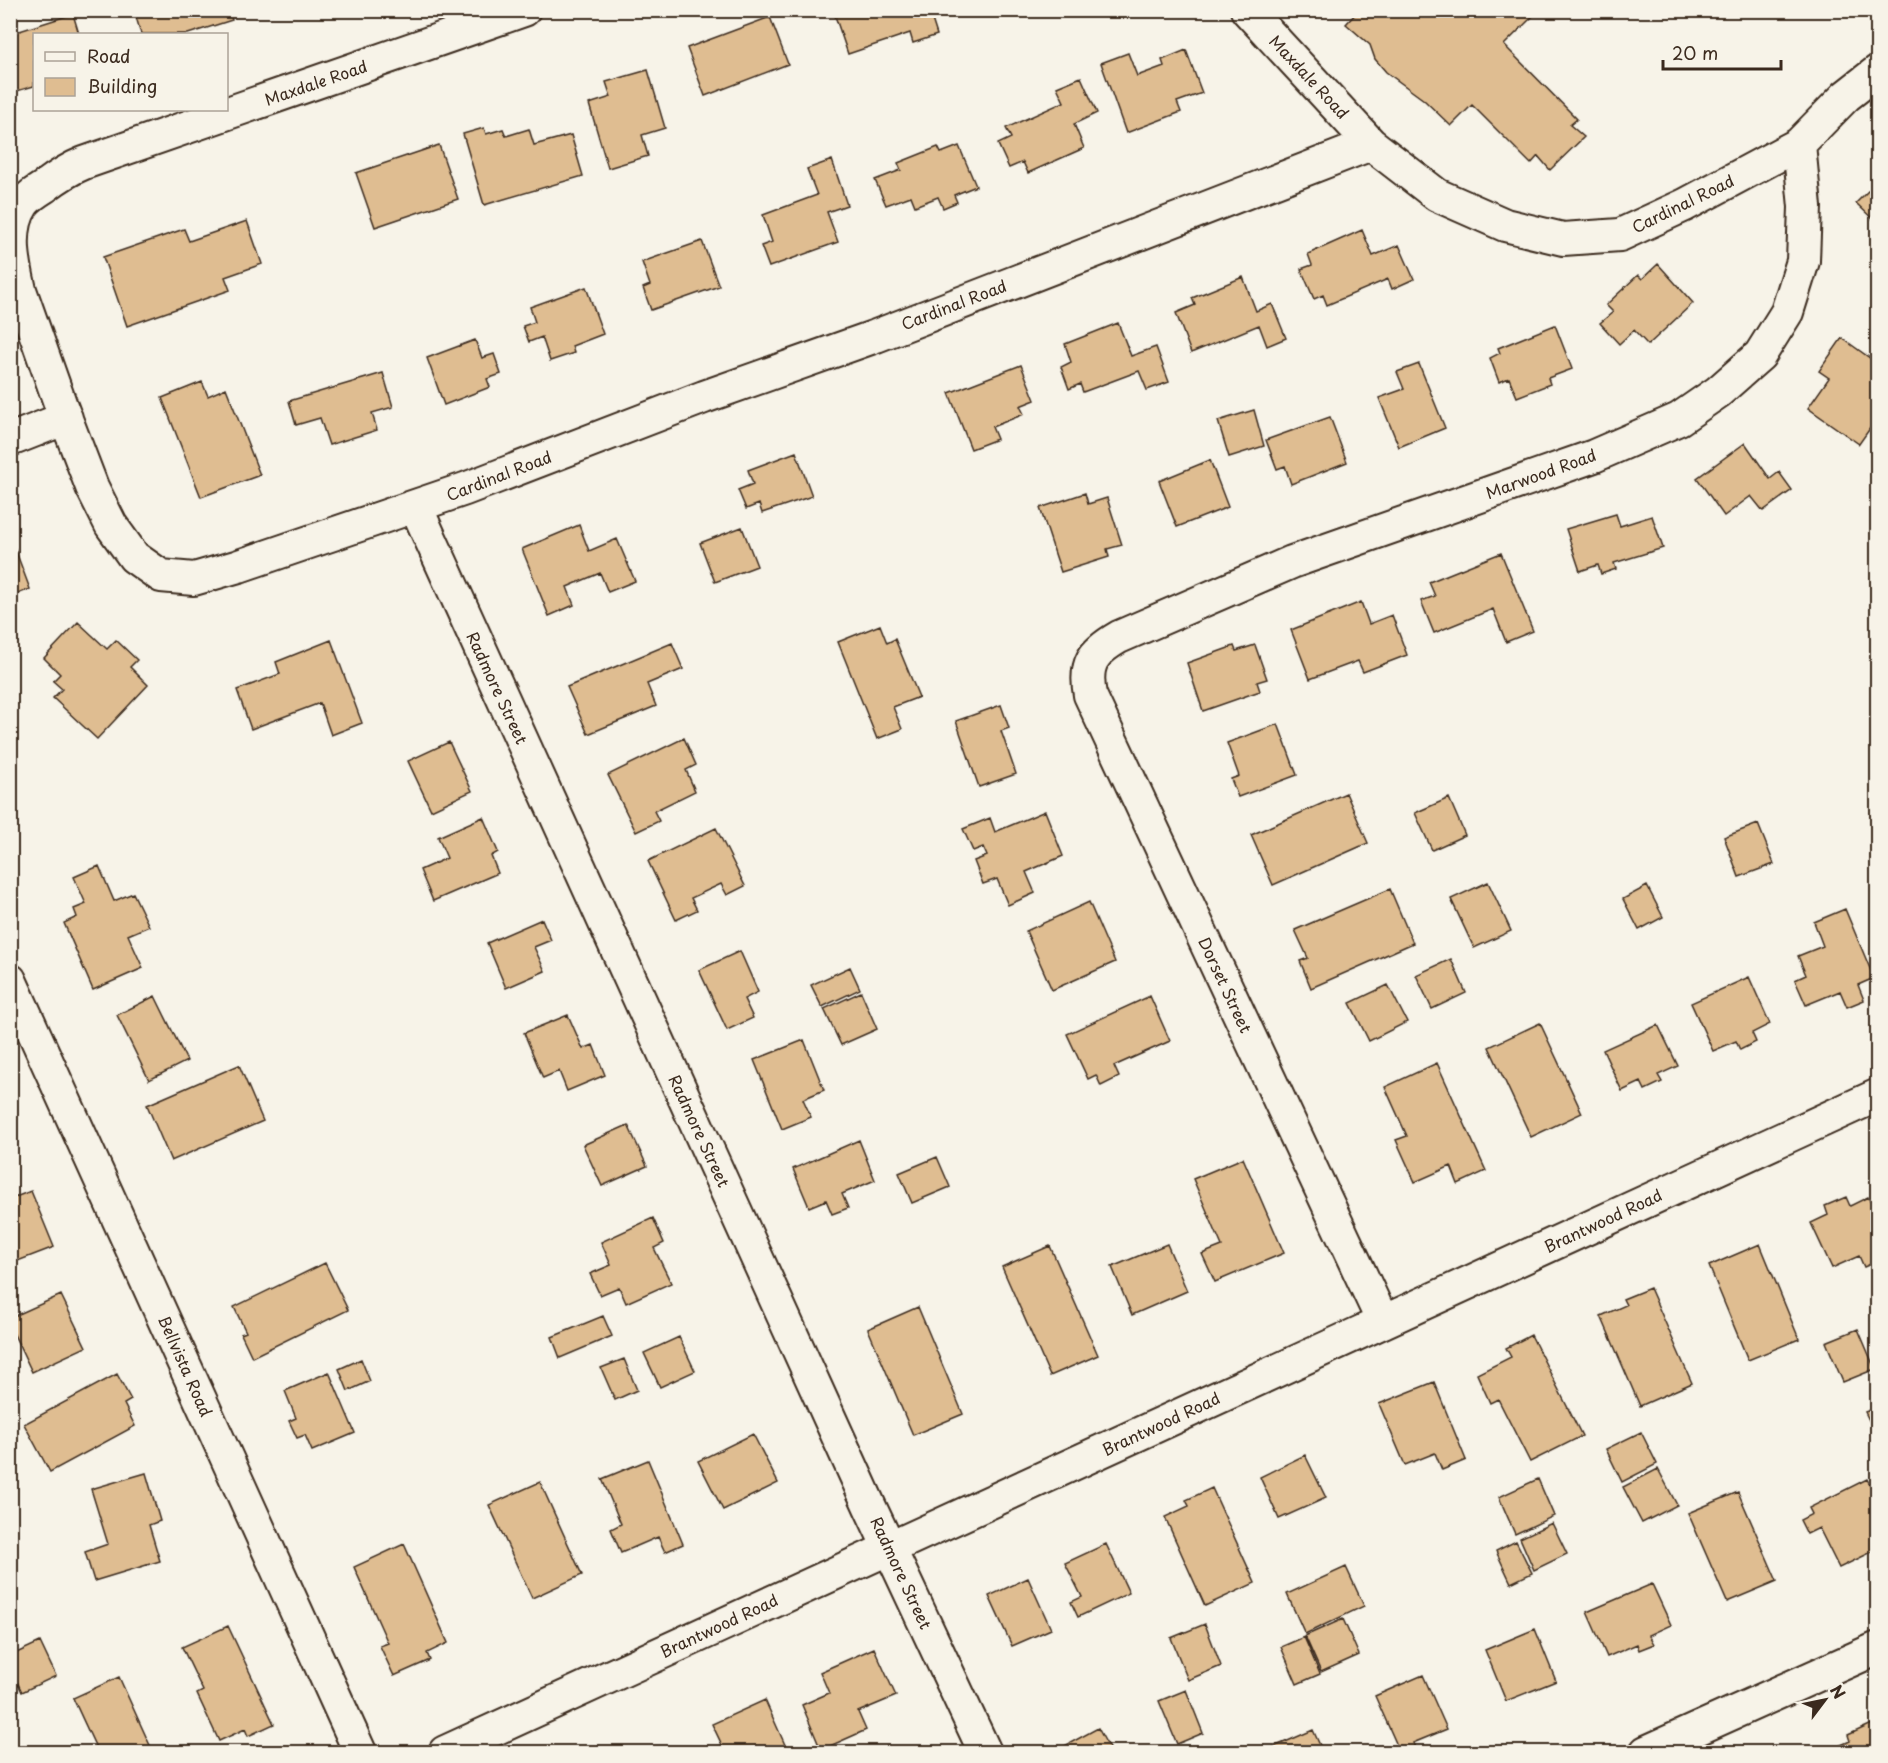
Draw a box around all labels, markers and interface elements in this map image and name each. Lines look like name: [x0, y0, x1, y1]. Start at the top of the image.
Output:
street label: Maxdale Road: [1264, 29, 1355, 124]
legend: [33, 33, 228, 111]
scale bar: [1663, 33, 1782, 71]
text: 20 m: [1672, 39, 1718, 66]
text: Road: [87, 42, 131, 69]
street label: Maxdale Road: [261, 53, 370, 111]
text: Building: [87, 72, 157, 99]
street label: Cardinal Road: [1627, 168, 1738, 238]
street label: Cardinal Road: [897, 273, 1010, 335]
street label: Marwood Road: [1482, 442, 1599, 504]
street label: Cardinal Road: [442, 444, 555, 506]
street label: Radmore Street: [461, 627, 535, 748]
street label: Dorset Street: [1193, 933, 1259, 1037]
street label: Radmore Street: [663, 1070, 737, 1191]
street label: Brantwood Road: [1540, 1182, 1665, 1258]
street label: Bellvista Road: [153, 1311, 219, 1420]
street label: Brantwood Road: [1098, 1385, 1223, 1461]
street label: Radmore Street: [865, 1512, 939, 1633]
street label: Brantwood Road: [656, 1587, 781, 1663]
north arrow: [1795, 1670, 1855, 1730]
text: N: [1825, 1680, 1852, 1703]

